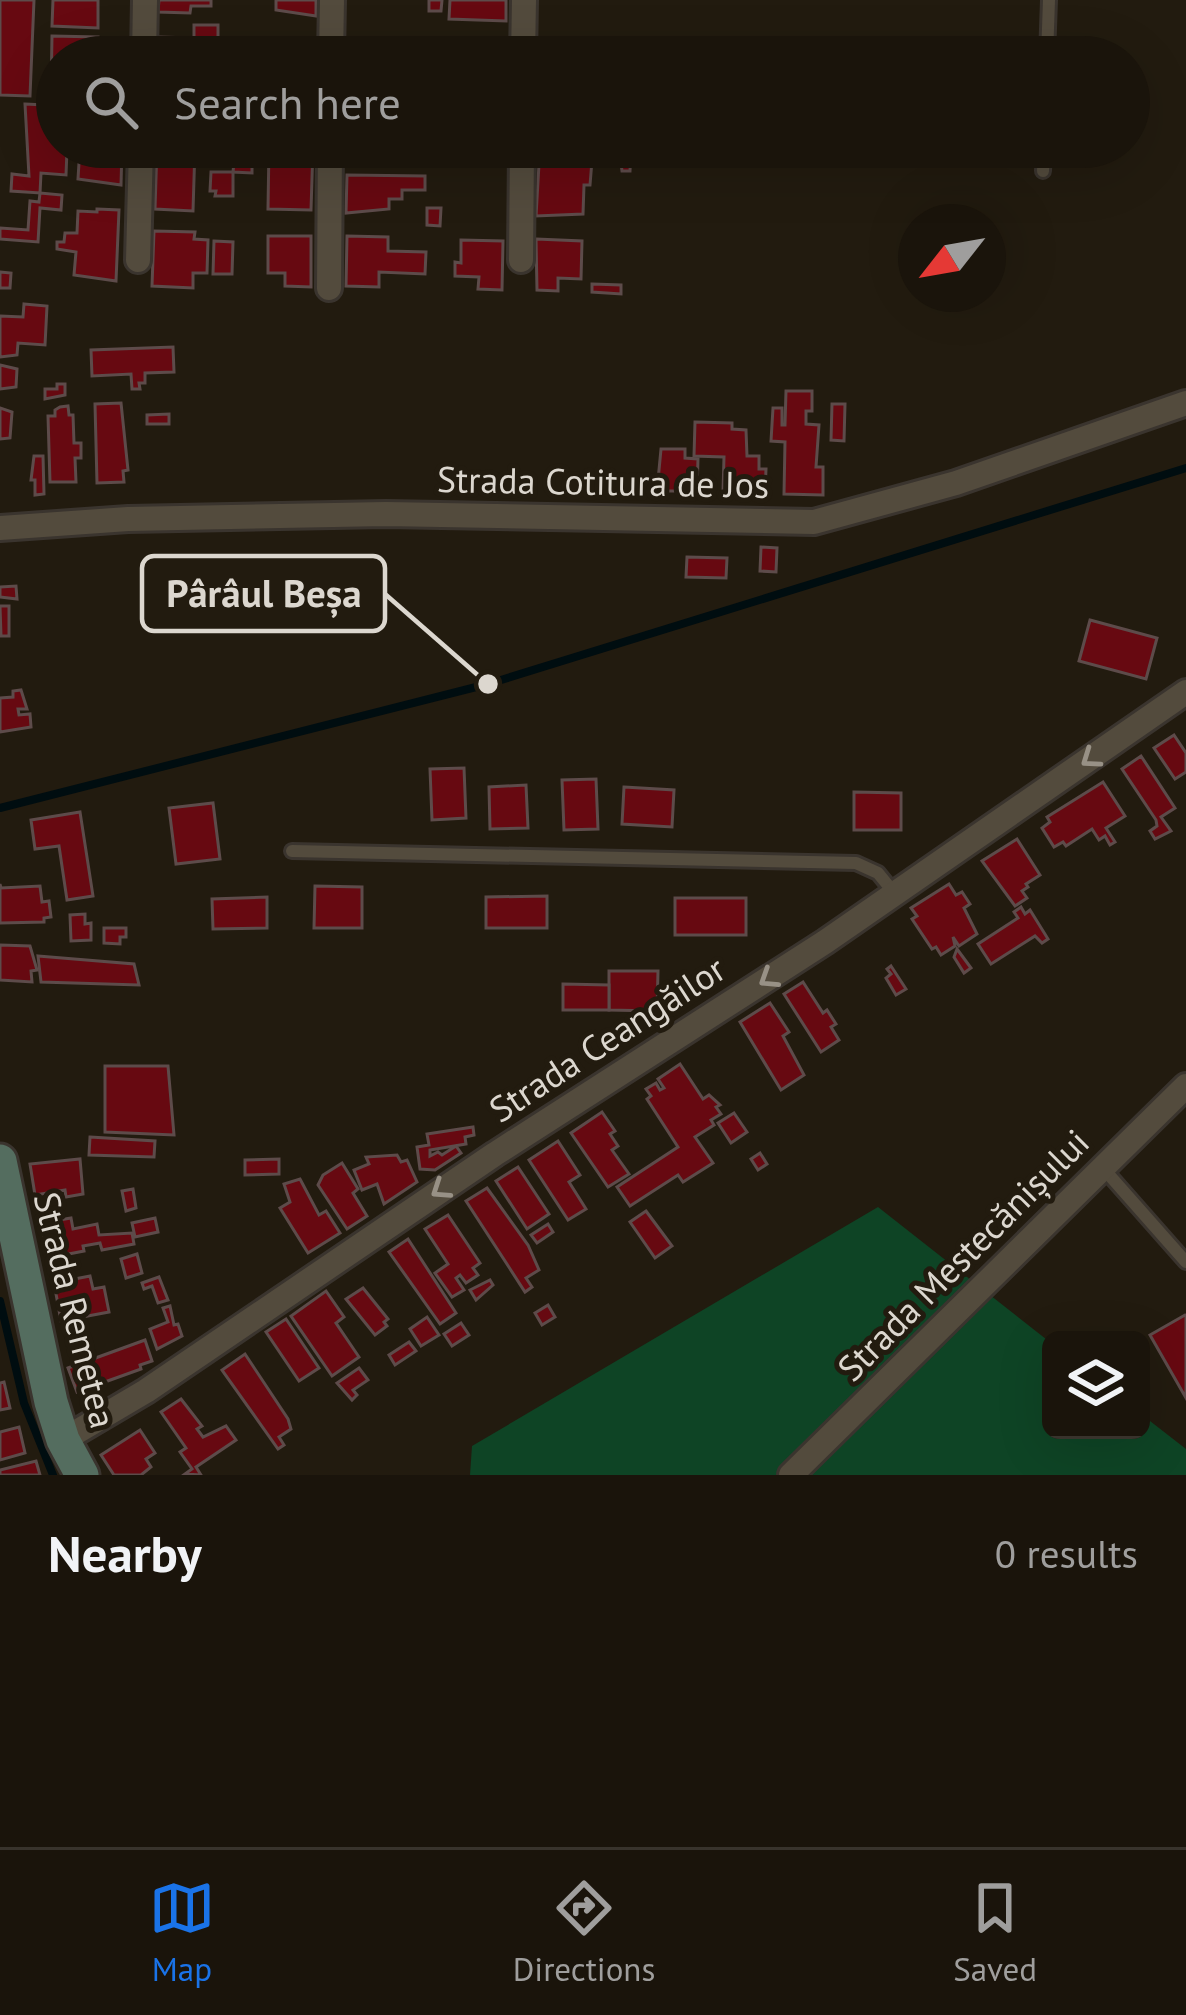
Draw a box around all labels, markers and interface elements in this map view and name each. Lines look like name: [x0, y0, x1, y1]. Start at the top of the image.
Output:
search box: [36, 36, 1150, 168]
icon: search: [78, 69, 144, 135]
text: Search here: [174, 73, 401, 131]
north arrow: [898, 204, 1006, 312]
street label: Strada Cotitura de Jos: [437, 455, 770, 508]
callout: Pârâul Beșa: [142, 556, 385, 631]
text: Pârâul Beșa: [166, 567, 362, 618]
one-way arrow: [1081, 745, 1103, 767]
street label: Strada Ceangăilor: [480, 945, 734, 1132]
one-way arrow: [759, 965, 781, 987]
street label: Strada Mestecănișului: [827, 1119, 1099, 1391]
one-way arrow: [432, 1176, 454, 1198]
street label: Strada Remetea: [23, 1187, 128, 1433]
map controls: [1042, 1331, 1150, 1439]
button: layers: [1042, 1331, 1150, 1439]
text: Nearby: [48, 1520, 202, 1586]
text: 0 results: [995, 1528, 1138, 1579]
tab: Map: [149, 1875, 215, 1990]
tab: Directions: [513, 1875, 655, 1990]
tab: Saved: [953, 1875, 1037, 1990]

